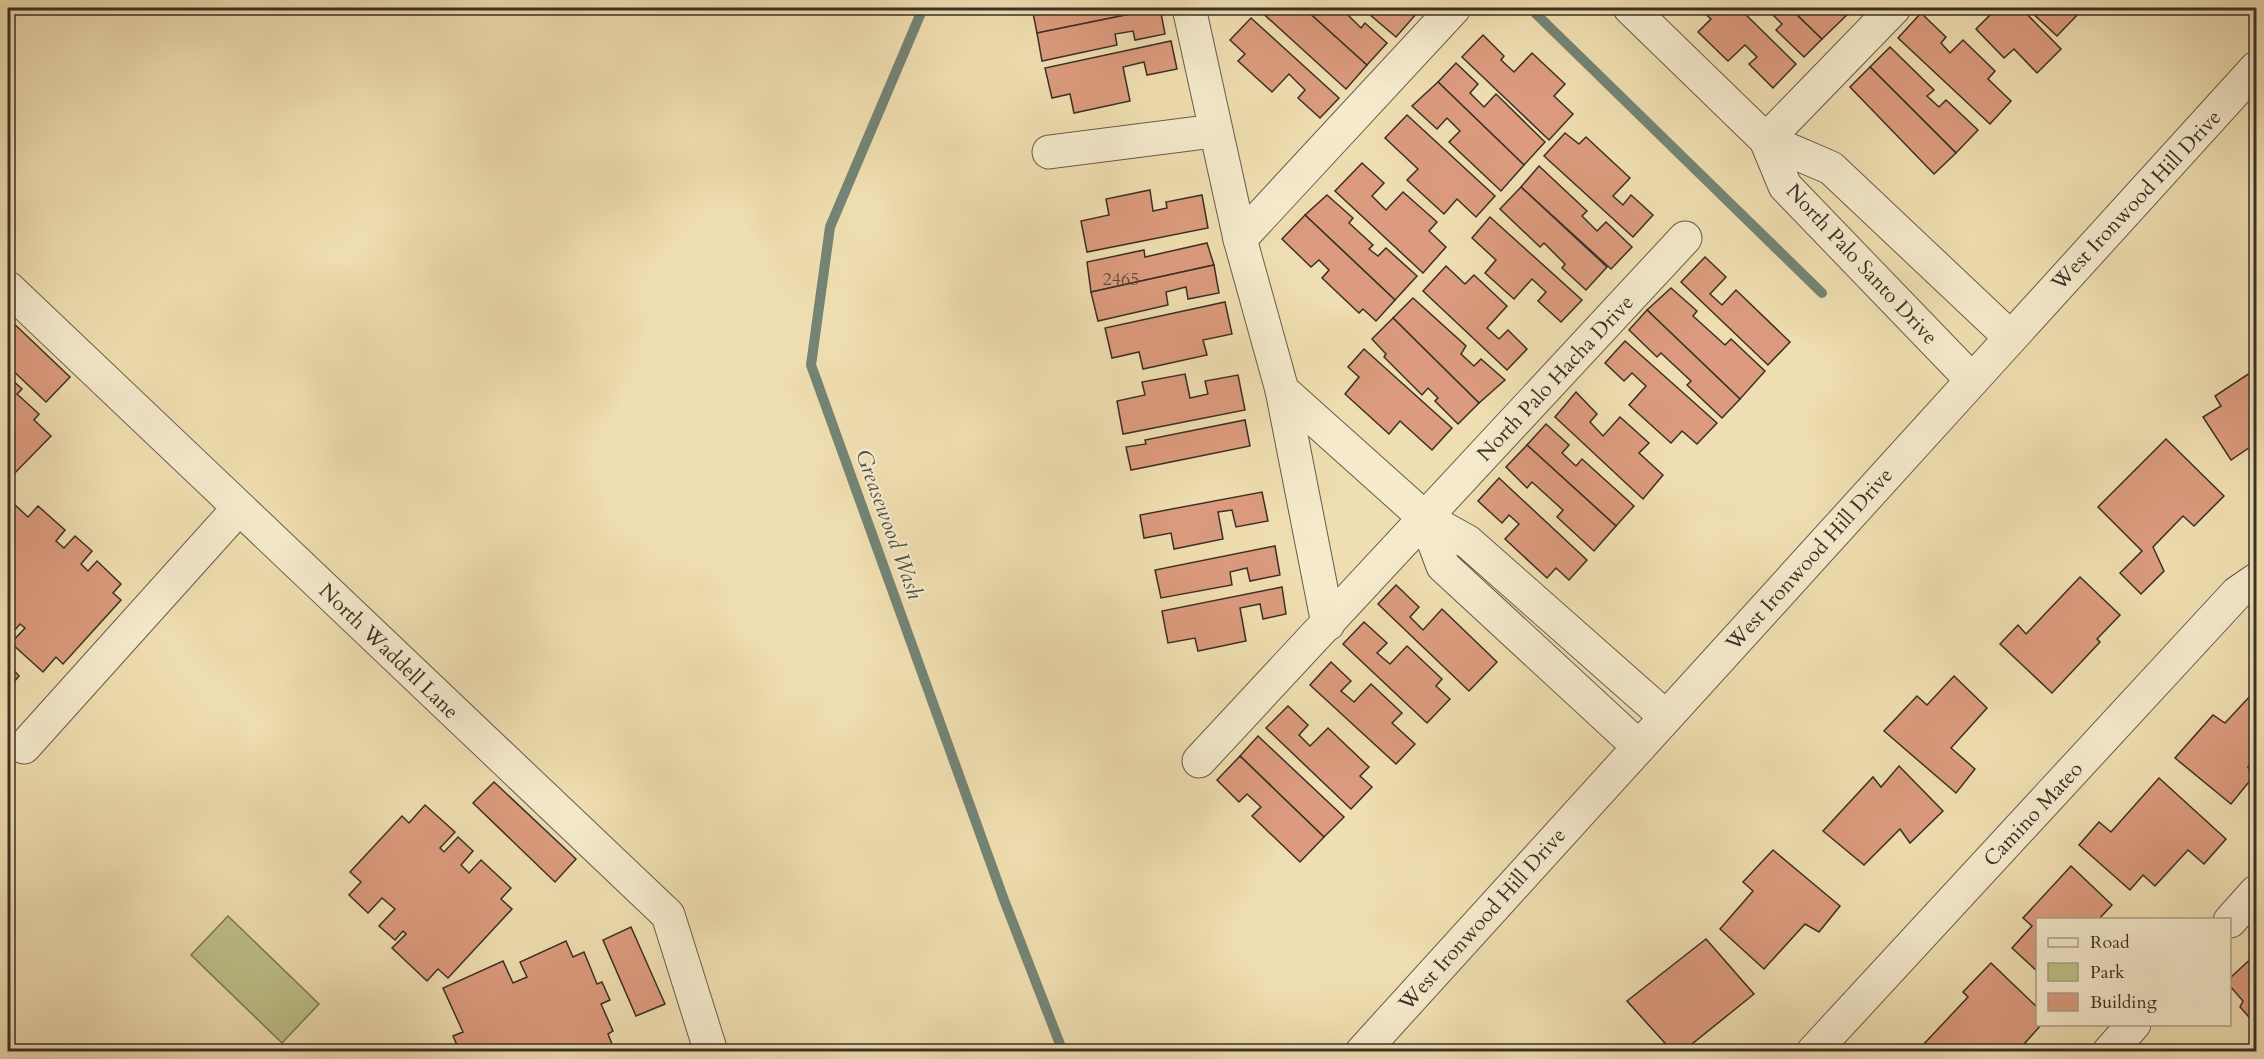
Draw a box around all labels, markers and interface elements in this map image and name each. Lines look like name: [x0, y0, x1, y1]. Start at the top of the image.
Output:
street label: West Ironwood Hill Drive: [2044, 104, 2228, 298]
street label: North Palo Santo Drive: [1779, 177, 1944, 351]
house number: 2465: [1103, 267, 1139, 292]
street label: North Palo Hacha Drive: [1470, 289, 1640, 468]
water label: Greasewood Wash: [848, 445, 930, 604]
street label: West Ironwood Hill Drive: [1719, 462, 1899, 658]
street label: North Waddell Lane: [312, 577, 465, 726]
street label: Camino Mateo: [1977, 755, 2090, 873]
street label: West Ironwood Hill Drive: [1392, 822, 1572, 1018]
legend: [2036, 918, 2231, 1026]
text: Road: [2090, 930, 2130, 955]
text: Park: [2090, 960, 2125, 985]
text: Building: [2090, 990, 2158, 1015]

